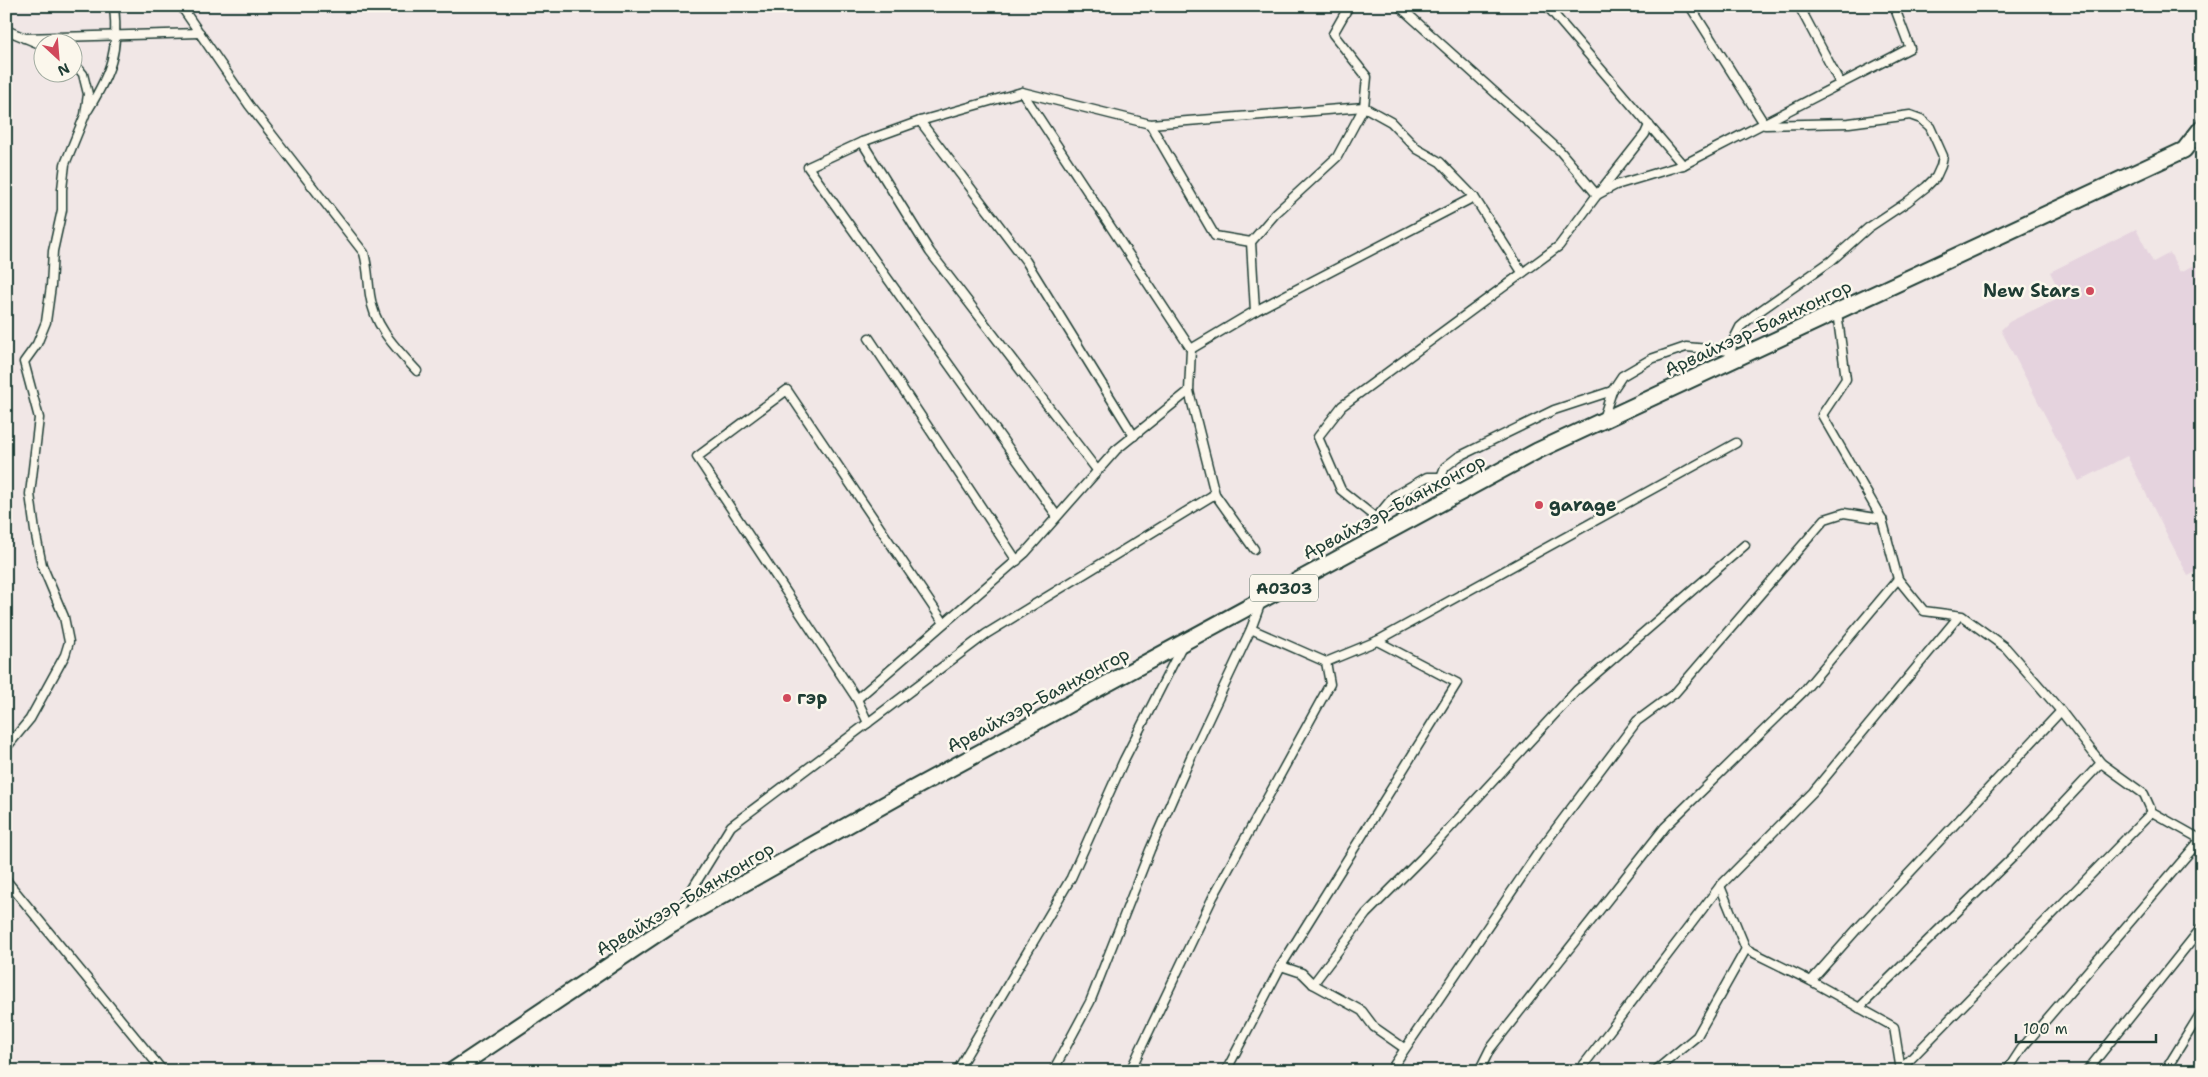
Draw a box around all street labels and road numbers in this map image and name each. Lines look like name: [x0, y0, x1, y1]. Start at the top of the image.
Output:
street label: Арвайхээр-Баянхонгор: [1661, 274, 1855, 382]
street label: Арвайхээр-Баянхонгор: [1298, 449, 1490, 565]
road number: A0303: [1250, 574, 1318, 602]
street label: Арвайхээр-Баянхонгор: [942, 642, 1134, 758]
street label: Арвайхээр-Баянхонгор: [592, 836, 778, 962]

